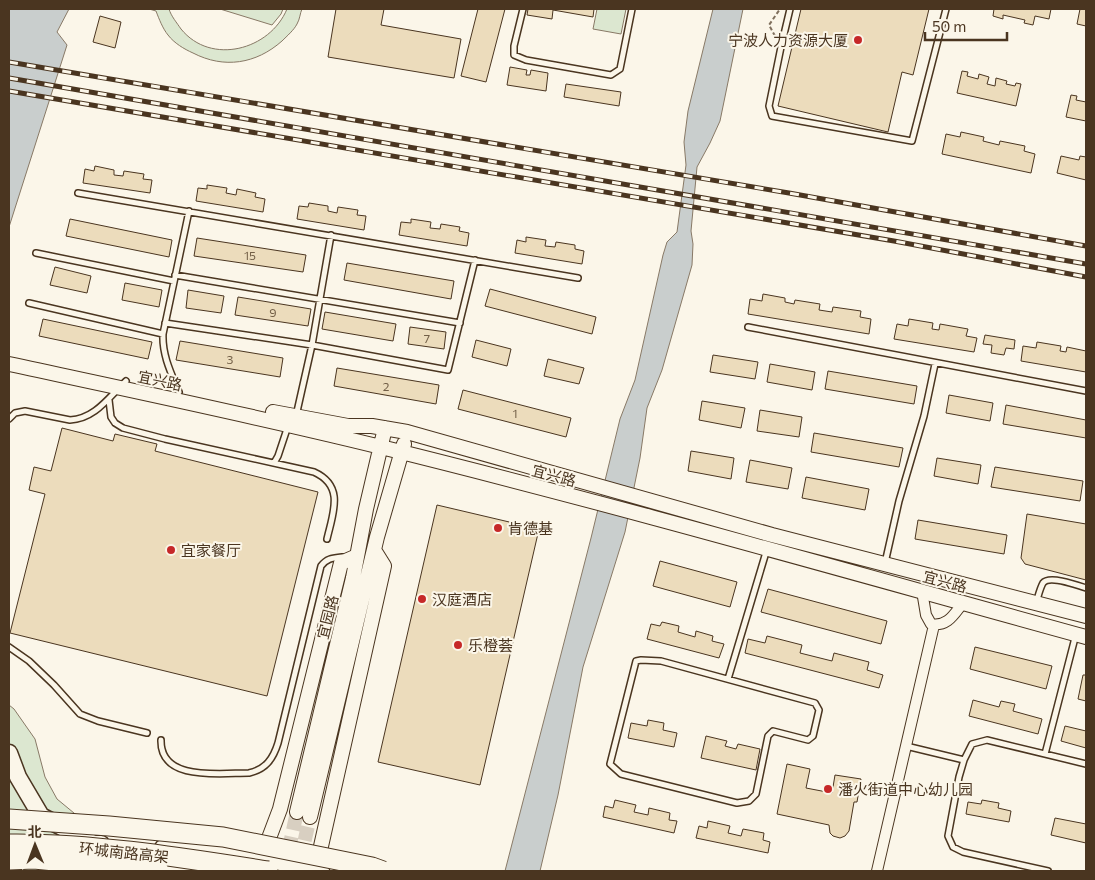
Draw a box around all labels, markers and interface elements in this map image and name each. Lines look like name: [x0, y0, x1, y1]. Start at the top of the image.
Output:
scale bar: [925, 10, 1008, 42]
text: 50 m: [932, 17, 966, 35]
place label: 宁波人力资源大厦: [728, 31, 848, 49]
marker: 宁波人力资源大厦: [852, 34, 864, 46]
house number: 15: [244, 248, 256, 262]
house number: 9: [269, 305, 277, 319]
house number: 7: [424, 331, 430, 345]
house number: 3: [227, 352, 234, 366]
street label: 宜兴路: [136, 367, 184, 393]
house number: 2: [383, 379, 390, 393]
house number: 1: [512, 406, 518, 420]
street label: 宜兴路: [530, 460, 578, 490]
place label: 肯德基: [508, 519, 553, 537]
marker: 肯德基: [492, 522, 504, 534]
place label: 宜家餐厅: [181, 541, 241, 559]
marker: 宜家餐厅: [165, 544, 177, 556]
street label: 宜兴路: [921, 566, 969, 596]
place label: 汉庭酒店: [432, 590, 492, 608]
street label: 宜园路: [313, 593, 341, 641]
marker: 汉庭酒店: [416, 593, 428, 605]
place label: 乐橙荟: [468, 636, 513, 654]
marker: 乐橙荟: [452, 639, 464, 651]
place label: 潘火街道中心幼儿园: [838, 780, 973, 798]
marker: 潘火街道中心幼儿园: [822, 783, 834, 795]
north arrow: [10, 820, 60, 870]
text: 北: [28, 823, 42, 840]
street label: 环城南路高架: [78, 838, 170, 866]

